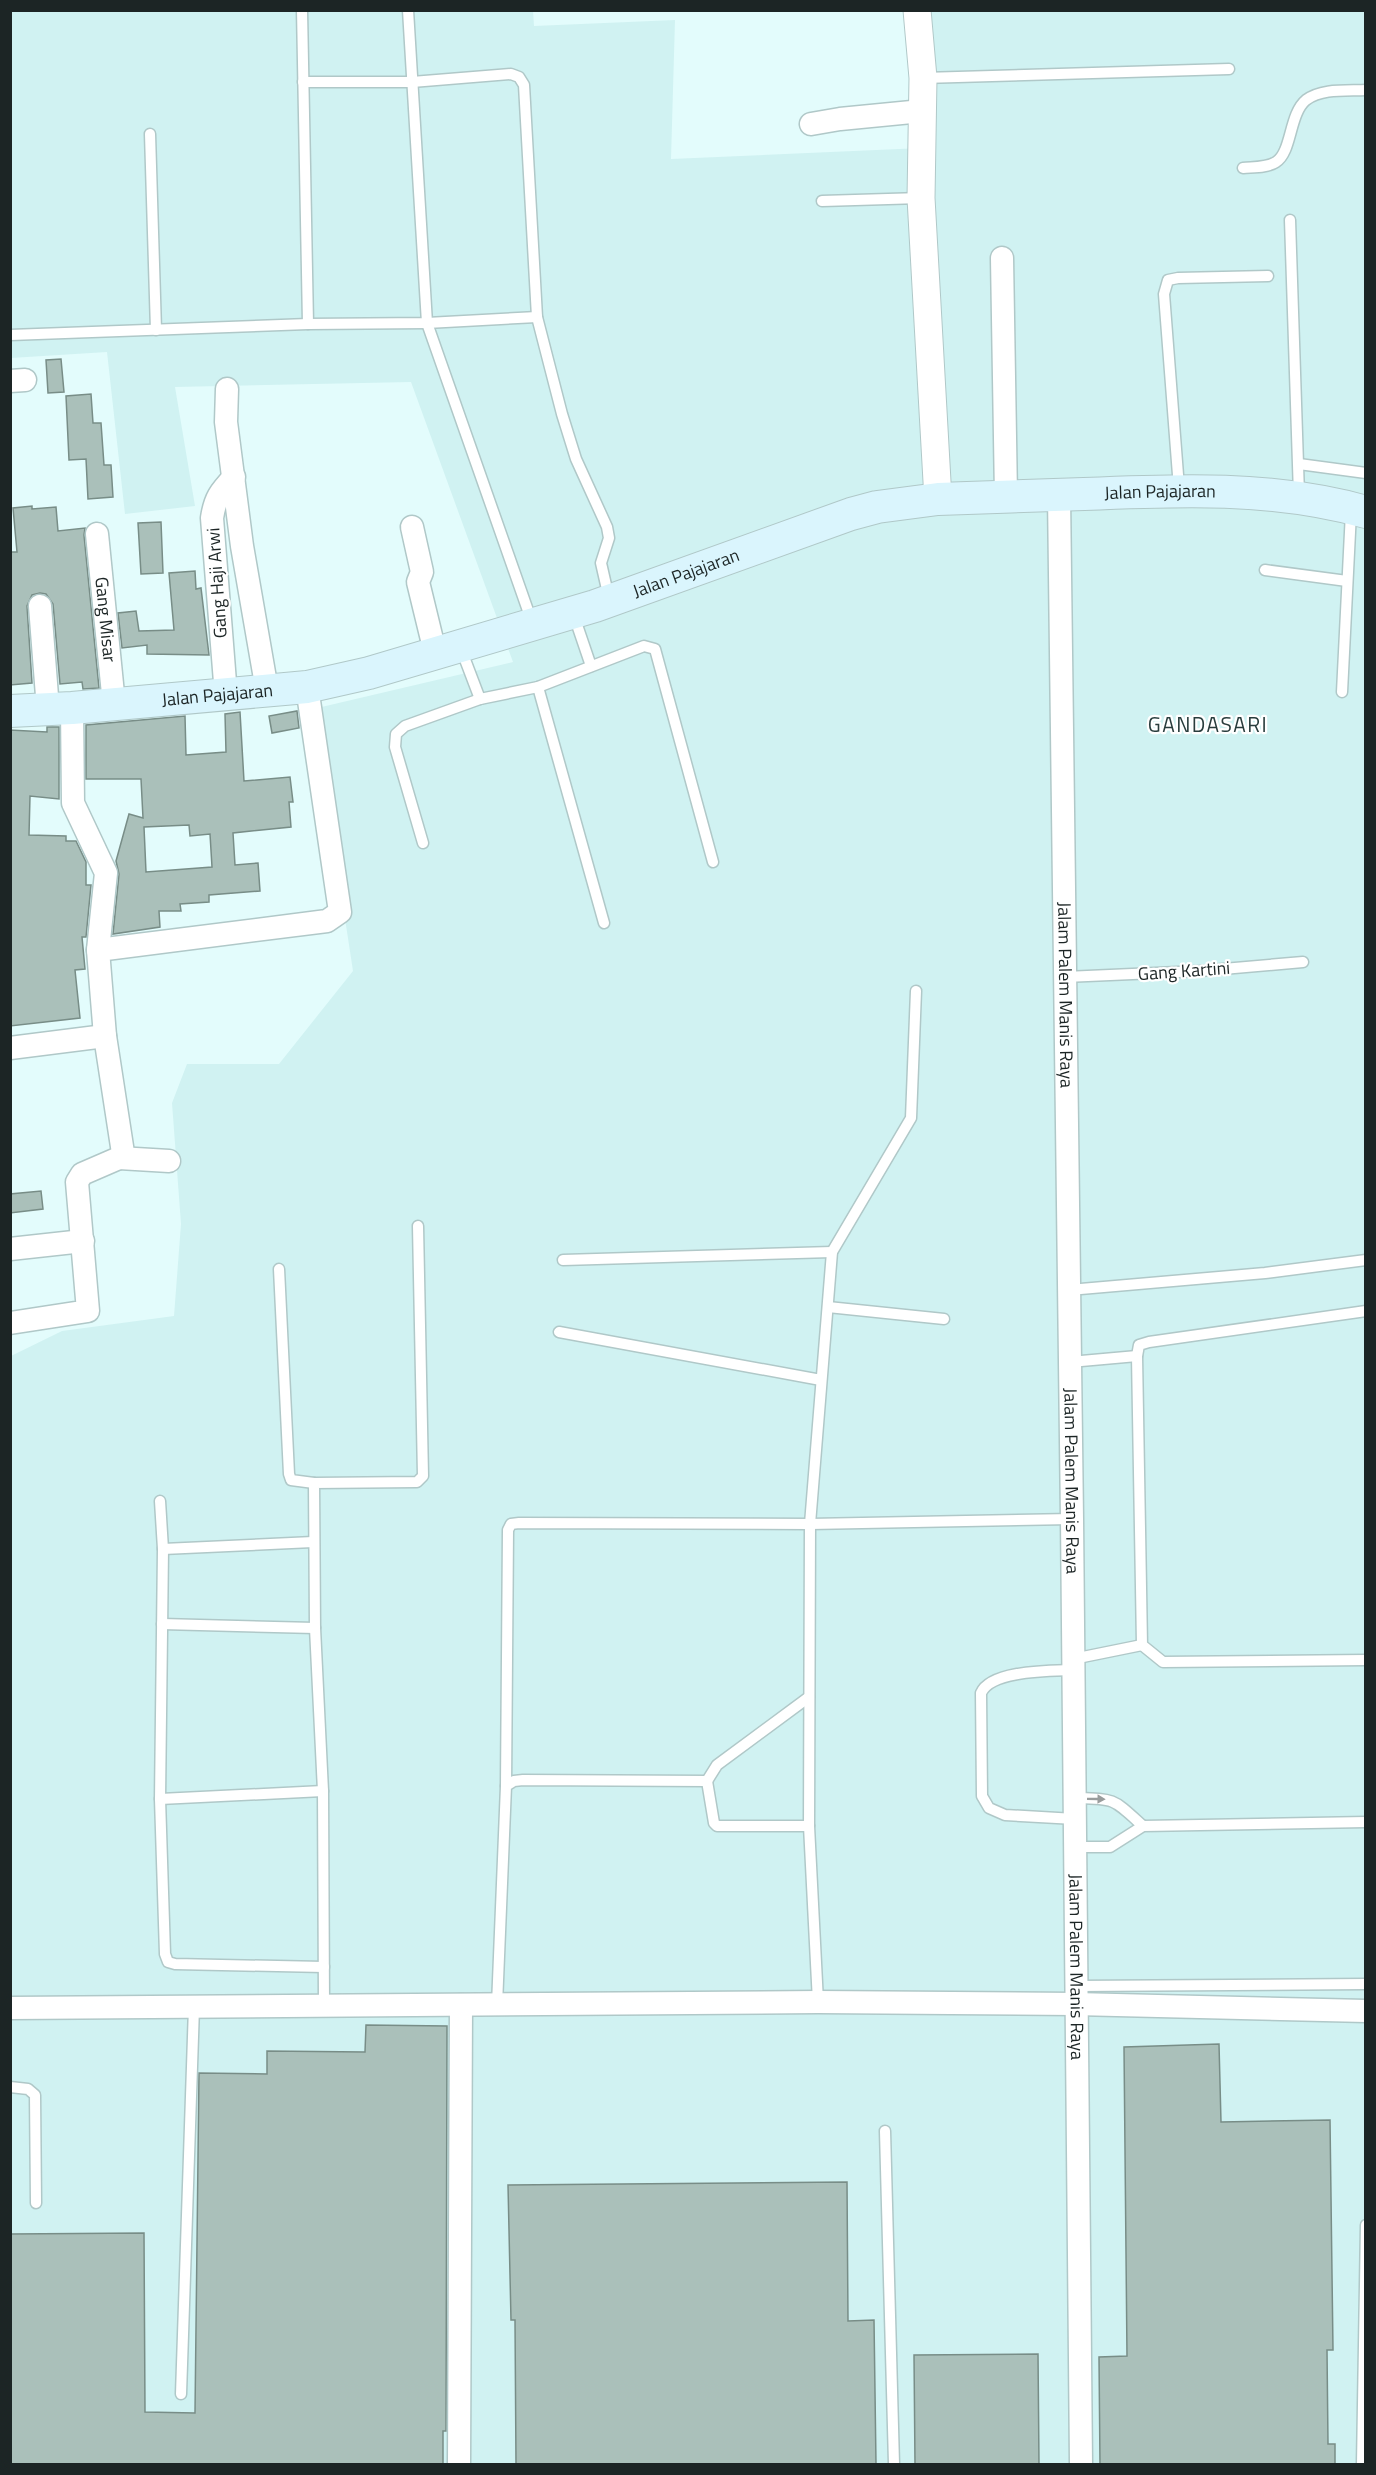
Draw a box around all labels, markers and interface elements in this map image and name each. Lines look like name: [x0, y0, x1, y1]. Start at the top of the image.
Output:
street label: Jalan Pajajaran: [1104, 477, 1216, 506]
street label: Gang Haji Arwi: [199, 527, 234, 639]
street label: Jalan Pajajaran: [629, 541, 743, 604]
street label: Gang Misar: [88, 576, 124, 664]
street label: Jalan Pajajaran: [161, 676, 274, 713]
district label: GANDASARI: [1148, 708, 1268, 740]
street label: Jalam Palem Manis Raya: [1051, 902, 1081, 1088]
street label: Gang Kartini: [1137, 954, 1231, 987]
street label: Jalam Palem Manis Raya: [1057, 1388, 1087, 1574]
one-way arrow: [1087, 1794, 1106, 1804]
street label: Jalam Palem Manis Raya: [1062, 1874, 1091, 2060]

